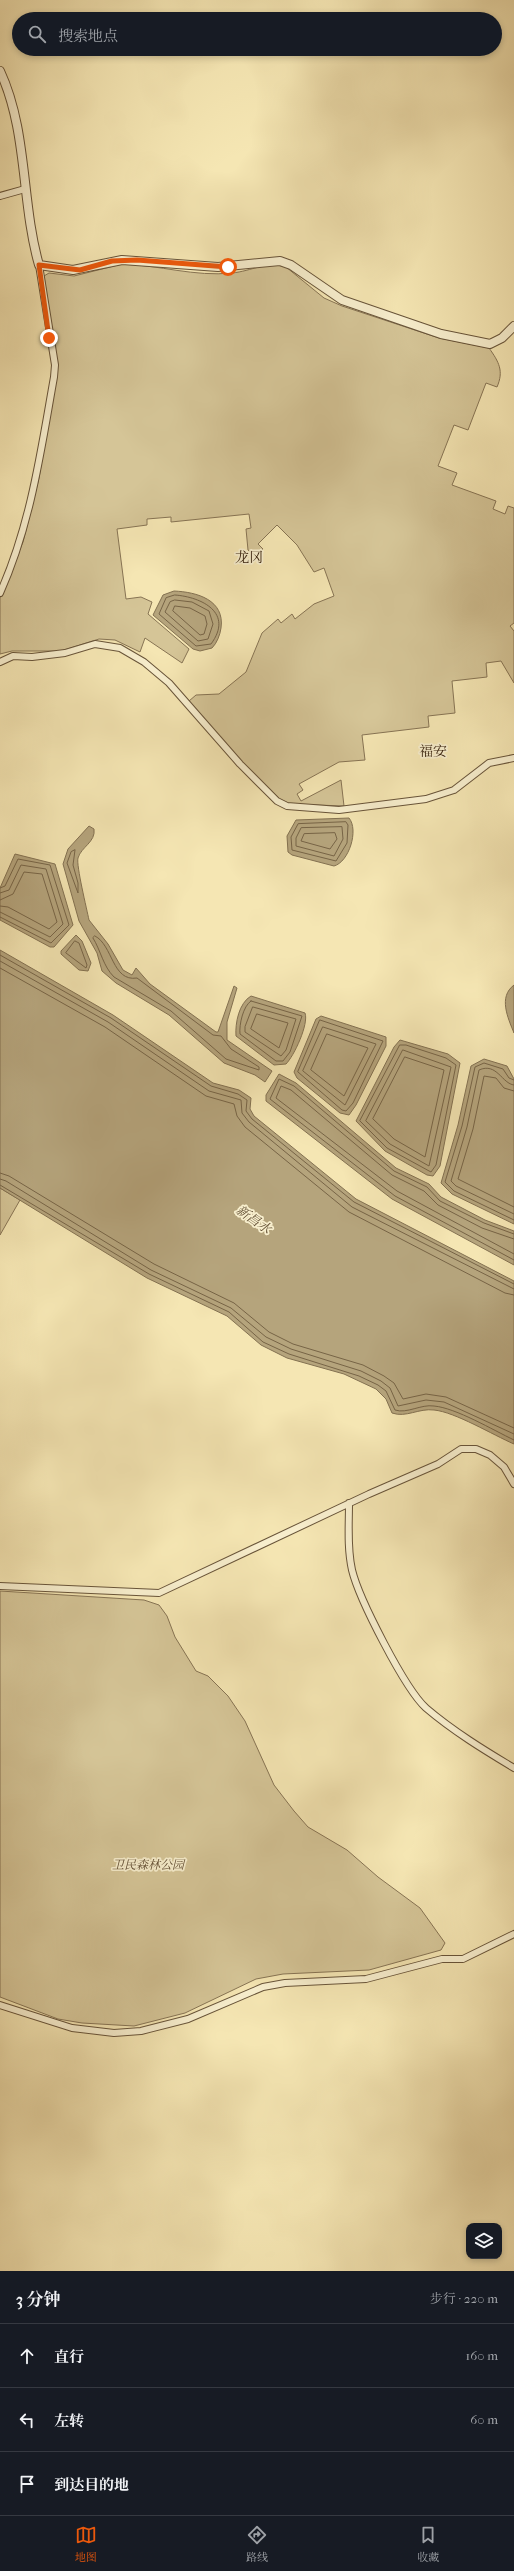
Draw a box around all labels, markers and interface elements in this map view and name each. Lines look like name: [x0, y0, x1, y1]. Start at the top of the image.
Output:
search box: [12, 12, 502, 56]
icon: search: [26, 23, 48, 45]
text: 搜索地点: [58, 27, 118, 45]
route start: [219, 258, 237, 276]
route end: [40, 329, 58, 347]
district label: 龙冈: [235, 549, 263, 566]
district label: 福安: [419, 743, 447, 760]
water label: 新昌水: [233, 1202, 276, 1238]
park label: 卫民森林公园: [112, 1858, 186, 1872]
map controls: [466, 2223, 502, 2259]
button: layers: [466, 2223, 502, 2259]
text: 3 分钟: [16, 2289, 61, 2309]
text: 步行 · 220 m: [430, 2291, 498, 2306]
icon: ahead: [16, 2345, 38, 2367]
text: 直行: [54, 2348, 84, 2366]
text: 160 m: [466, 2348, 498, 2363]
icon: left: [16, 2409, 38, 2431]
text: 左转: [54, 2412, 84, 2430]
text: 60 m: [470, 2412, 498, 2427]
icon: arrive: [16, 2473, 38, 2495]
text: 到达目的地: [54, 2476, 129, 2494]
tab: 地图: [75, 2524, 97, 2564]
tab: 路线: [246, 2524, 268, 2564]
tab: 收藏: [417, 2524, 439, 2564]

